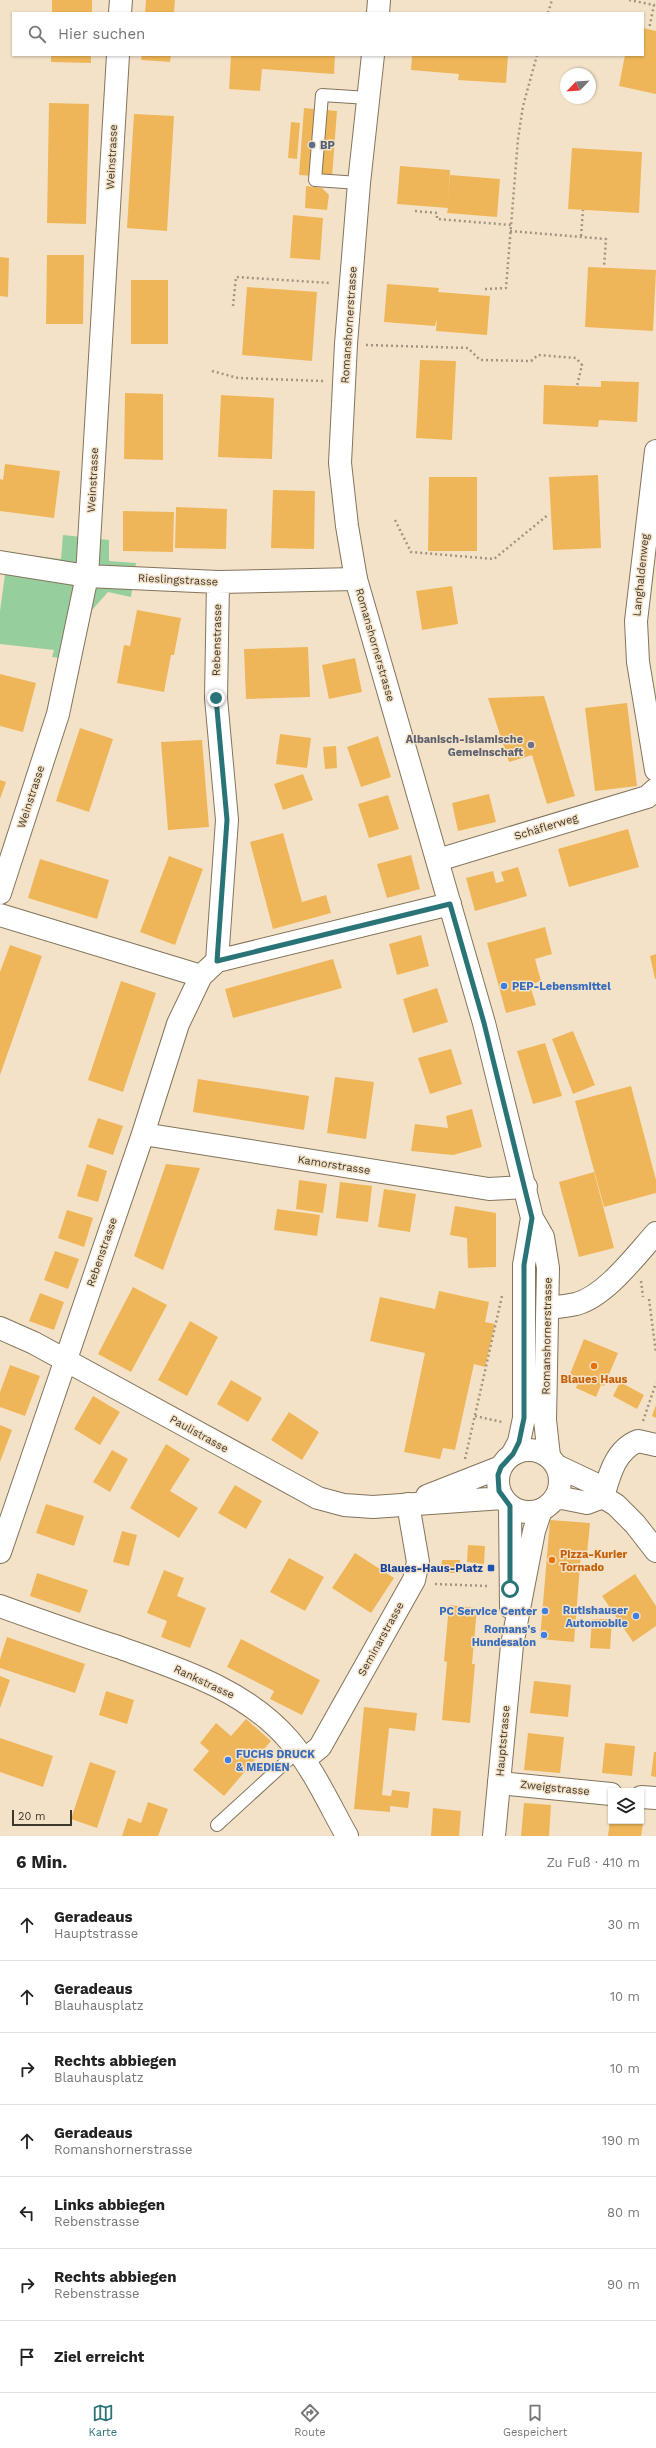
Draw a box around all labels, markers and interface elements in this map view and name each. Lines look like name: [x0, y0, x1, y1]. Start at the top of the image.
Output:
search box: [12, 12, 644, 56]
icon: search: [26, 23, 48, 45]
text: Hier suchen: [58, 25, 145, 43]
north arrow: [560, 68, 596, 104]
street label: Weinstrasse: [104, 124, 120, 190]
place label: BP: [320, 139, 335, 152]
marker: BP: [307, 140, 317, 150]
street label: Romanshornerstrasse: [338, 266, 360, 384]
street label: Weinstrasse: [85, 447, 101, 513]
street label: Langhaldenweg: [630, 533, 652, 617]
street label: Rieslingstrasse: [138, 571, 218, 589]
street label: Romanshornerstrasse: [353, 587, 397, 703]
street label: Rebenstrasse: [210, 604, 224, 676]
route end: [207, 689, 225, 707]
place label: Albanisch-Islamische Gemeinschaft: [406, 733, 523, 759]
marker: Albanisch-Islamische Gemeinschaft: [526, 740, 536, 750]
street label: Weinstrasse: [15, 764, 47, 830]
street label: Schäflerweg: [513, 811, 580, 843]
place label: PEP-Lebensmittel: [512, 980, 611, 993]
marker: PEP-Lebensmittel: [499, 981, 509, 991]
street label: Kamorstrasse: [297, 1153, 371, 1177]
street label: Rebenstrasse: [84, 1216, 120, 1288]
street label: Romanshornerstrasse: [539, 1277, 555, 1395]
marker: Blaues Haus: [589, 1361, 599, 1371]
place label: Blaues Haus: [561, 1373, 628, 1386]
street label: Paulistrasse: [167, 1413, 231, 1455]
place label: Pizza-Kurier Tornado: [560, 1548, 628, 1574]
marker: Pizza-Kurier Tornado: [547, 1555, 557, 1565]
place label: Blaues-Haus-Platz: [380, 1562, 483, 1575]
marker: Blaues-Haus-Platz: [486, 1563, 496, 1573]
route start: [501, 1580, 519, 1598]
street label: Seminarstrasse: [355, 1600, 407, 1678]
place label: Rutishauser Automobile: [563, 1604, 628, 1630]
place label: PC Service Center: [439, 1605, 537, 1618]
marker: PC Service Center: [540, 1606, 550, 1616]
marker: Rutishauser Automobile: [631, 1611, 641, 1621]
place label: Romans's Hundesalon: [472, 1623, 536, 1649]
marker: Romans's Hundesalon: [539, 1630, 549, 1640]
street label: Rankstrasse: [172, 1662, 236, 1702]
street label: Hauptstrasse: [493, 1705, 513, 1777]
place label: FUCHS DRUCK & MEDIEN: [236, 1748, 315, 1774]
marker: FUCHS DRUCK & MEDIEN: [223, 1755, 233, 1765]
street label: Zweigstrasse: [520, 1778, 590, 1798]
map controls: [608, 1788, 644, 1824]
button: layers: [608, 1788, 644, 1824]
scale bar: [12, 1808, 72, 1827]
text: 20 m: [18, 1810, 46, 1823]
text: 6 Min.: [16, 1852, 67, 1872]
text: Zu Fuß · 410 m: [547, 1855, 640, 1870]
text: Geradeaus: [54, 1908, 133, 1926]
icon: ahead: [16, 1914, 38, 1936]
text: 30 m: [608, 1917, 640, 1932]
text: Hauptstrasse: [54, 1926, 138, 1941]
text: Geradeaus: [54, 1980, 133, 1998]
icon: ahead: [16, 1986, 38, 2008]
text: 10 m: [610, 1989, 640, 2004]
text: Blauhausplatz: [54, 1998, 144, 2013]
text: Rechts abbiegen: [54, 2052, 176, 2070]
icon: right: [16, 2058, 38, 2080]
text: 10 m: [610, 2061, 640, 2076]
text: Blauhausplatz: [54, 2070, 144, 2085]
text: Geradeaus: [54, 2124, 133, 2142]
icon: ahead: [16, 2130, 38, 2152]
text: 190 m: [602, 2133, 640, 2148]
text: Romanshornerstrasse: [54, 2142, 193, 2157]
text: Links abbiegen: [54, 2196, 165, 2214]
icon: left: [16, 2202, 38, 2224]
text: 80 m: [607, 2205, 640, 2220]
text: Rebenstrasse: [54, 2214, 140, 2229]
text: Rechts abbiegen: [54, 2268, 176, 2286]
icon: right: [16, 2274, 38, 2296]
text: 90 m: [607, 2277, 640, 2292]
text: Rebenstrasse: [54, 2286, 140, 2301]
icon: arrive: [16, 2346, 38, 2368]
text: Ziel erreicht: [54, 2348, 144, 2366]
tab: Karte: [89, 2402, 117, 2439]
tab: Route: [294, 2402, 326, 2439]
tab: Gespeichert: [503, 2402, 567, 2439]

